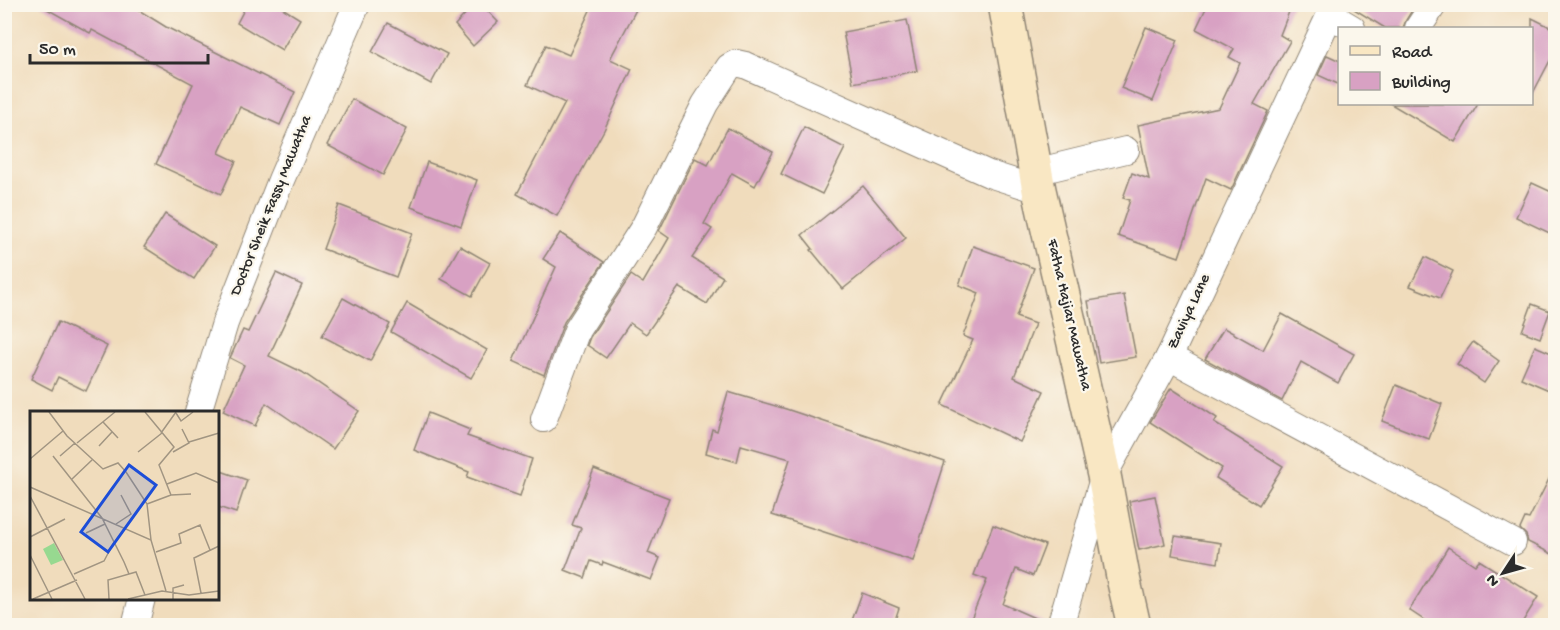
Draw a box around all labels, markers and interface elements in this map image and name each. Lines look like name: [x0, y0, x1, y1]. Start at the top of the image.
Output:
scale bar: [30, 27, 208, 65]
legend: [1338, 27, 1533, 105]
text: 50 m: [39, 40, 76, 61]
text: Road: [1392, 43, 1433, 64]
text: Building: [1391, 73, 1451, 94]
street label: Doctor Sheik Fassy Mawatha: [227, 112, 317, 300]
street label: Fatha Hajiar Mawatha: [1041, 237, 1095, 394]
street label: Zaviya Lane: [1164, 271, 1216, 353]
inset map: [30, 411, 219, 600]
north arrow: [1473, 543, 1533, 603]
text: N: [1483, 570, 1504, 590]

